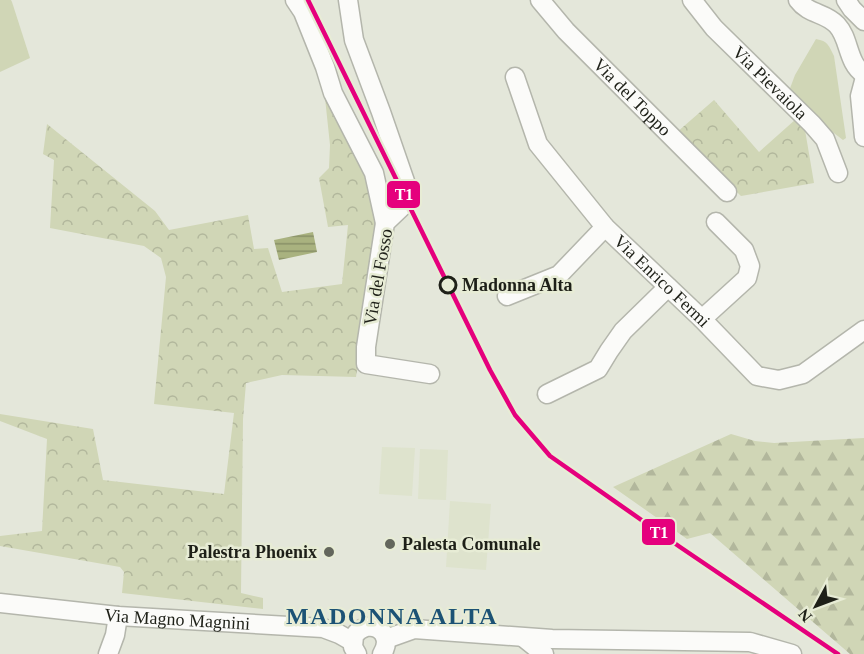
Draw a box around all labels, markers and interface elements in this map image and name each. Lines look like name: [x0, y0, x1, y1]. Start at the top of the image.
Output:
street label: Via Pievaiola: [729, 42, 811, 124]
street label: Via del Toppo: [589, 54, 675, 140]
line badge: T1: [386, 180, 421, 209]
text: T1: [395, 186, 413, 203]
street label: Via del Fosso: [360, 227, 396, 327]
street label: Via Enrico Fermi: [610, 231, 714, 331]
place label: Madonna Alta: [462, 275, 573, 295]
marker: Madonna Alta: [439, 276, 457, 294]
line badge: T1: [641, 518, 676, 546]
text: T1: [650, 524, 668, 541]
place label: Palesta Comunale: [402, 534, 541, 554]
marker: Palesta Comunale: [383, 537, 397, 551]
place label: Palestra Phoenix: [188, 542, 317, 562]
marker: Palestra Phoenix: [322, 545, 336, 559]
north arrow: [786, 576, 846, 636]
district label: MADONNA ALTA: [286, 603, 498, 629]
street label: Via Magno Magnini: [103, 605, 251, 634]
text: N: [795, 605, 815, 625]

